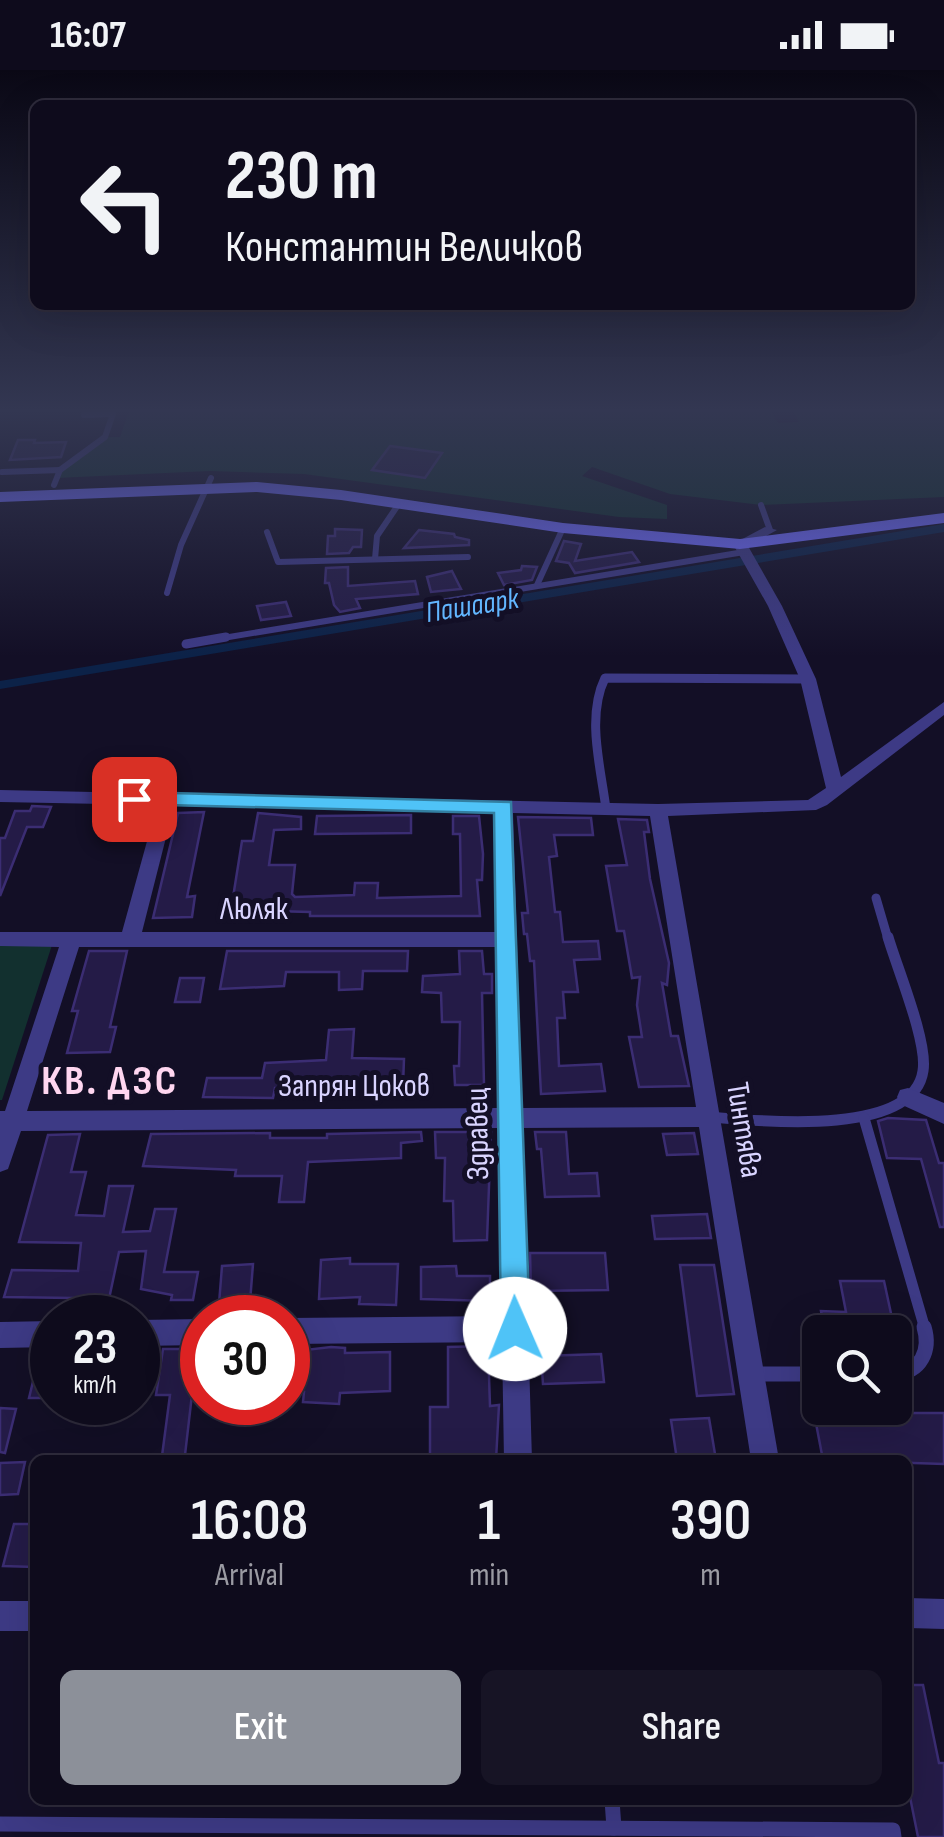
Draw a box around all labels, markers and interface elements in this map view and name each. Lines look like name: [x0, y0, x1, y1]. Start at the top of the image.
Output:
text: 16:07: [50, 13, 126, 58]
text: 230 m: [225, 135, 378, 219]
icon: left: [60, 140, 190, 270]
text: Константин Величков: [225, 220, 583, 275]
water label: Пашаарк: [423, 581, 523, 631]
pin: [92, 757, 177, 842]
icon: arrive: [107, 772, 162, 827]
street label: Люляк: [219, 890, 289, 929]
district label: КВ. ДЗС: [41, 1056, 179, 1107]
street label: Запрян Цоков: [278, 1067, 430, 1106]
street label: Тинтява: [717, 1079, 771, 1181]
street label: Здравец: [458, 1087, 498, 1181]
position arrow: [463, 1277, 567, 1381]
speed limit sign: 30: [180, 1295, 310, 1425]
map controls: [802, 1315, 912, 1425]
button: search: [802, 1315, 912, 1425]
text: 23: [73, 1318, 117, 1378]
text: km/h: [73, 1370, 117, 1401]
text: 16:08: [191, 1485, 308, 1557]
text: 1: [478, 1485, 500, 1557]
text: 390: [670, 1485, 751, 1557]
text: Arrival: [215, 1556, 284, 1595]
text: min: [469, 1556, 509, 1595]
text: m: [700, 1556, 721, 1595]
button: Exit: [60, 1670, 461, 1785]
button: Share: [481, 1670, 882, 1785]

